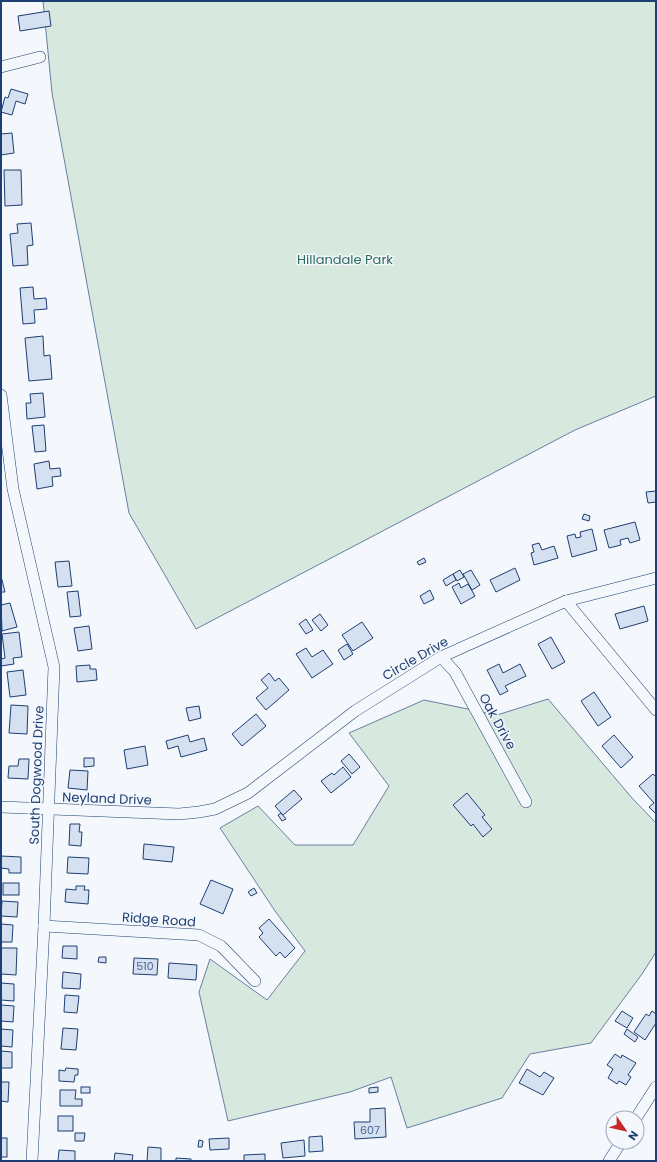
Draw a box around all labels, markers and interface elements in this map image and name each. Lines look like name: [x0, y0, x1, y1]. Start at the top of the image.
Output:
park label: Hillandale Park: [297, 250, 393, 269]
street label: Circle Drive: [379, 632, 452, 685]
street label: Oak Drive: [474, 690, 521, 753]
street label: South Dogwood Drive: [25, 705, 48, 845]
street label: Neyland Drive: [62, 787, 152, 810]
street label: Ridge Road: [121, 907, 197, 932]
house number: 510: [136, 958, 154, 974]
north arrow: [605, 1110, 645, 1150]
house number: 607: [360, 1122, 380, 1138]
text: N: [624, 1128, 642, 1143]

